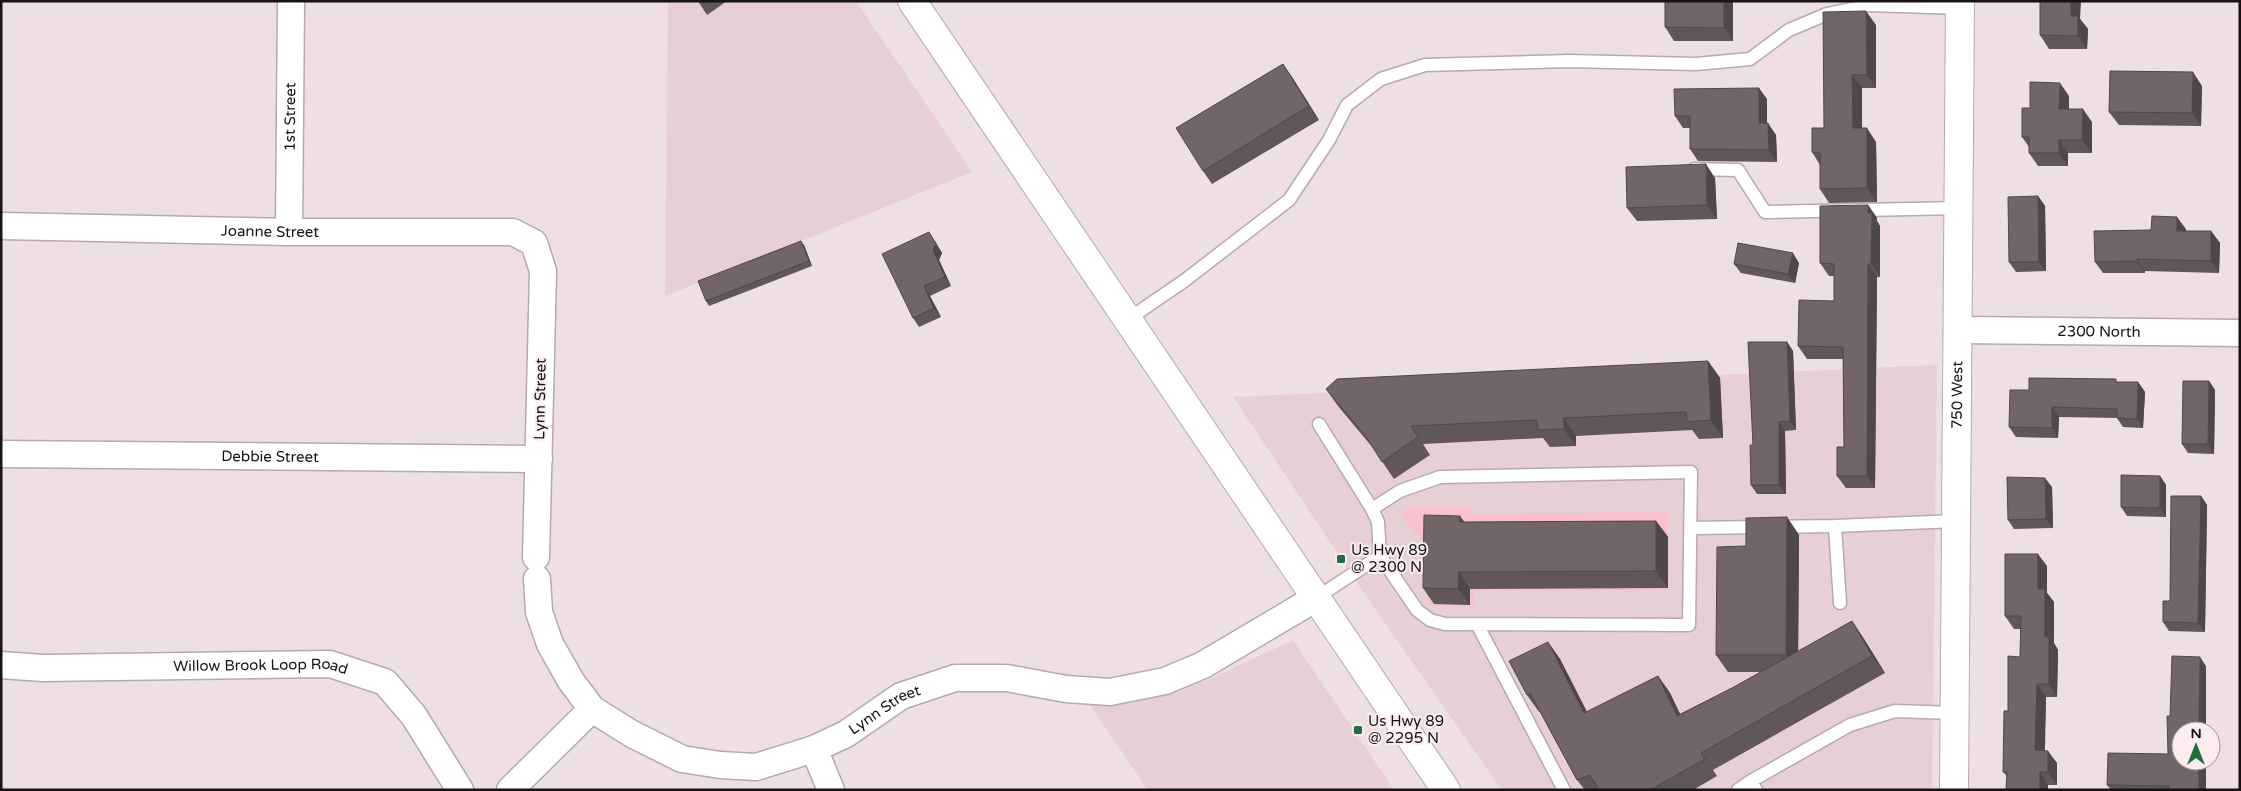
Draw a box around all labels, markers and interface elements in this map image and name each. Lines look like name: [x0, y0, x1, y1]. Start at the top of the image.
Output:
street label: 1st Street: [281, 82, 299, 152]
street label: Joanne Street: [221, 222, 319, 241]
street label: 2300 North: [2057, 322, 2141, 341]
street label: Lynn Street: [530, 358, 550, 440]
street label: 750 West: [1948, 361, 1966, 429]
street label: Debbie Street: [221, 447, 319, 466]
place label: Us Hwy 89 @ 2300 N: [1351, 541, 1427, 576]
marker: Us Hwy 89 @ 2300 N: [1335, 553, 1347, 565]
street label: Willow Brook Loop Road: [173, 655, 350, 678]
street label: Lynn Street: [845, 681, 923, 739]
place label: Us Hwy 89 @ 2295 N: [1368, 712, 1444, 747]
north arrow: [2171, 721, 2221, 771]
marker: Us Hwy 89 @ 2295 N: [1352, 724, 1364, 736]
text: N: [2190, 725, 2202, 742]

